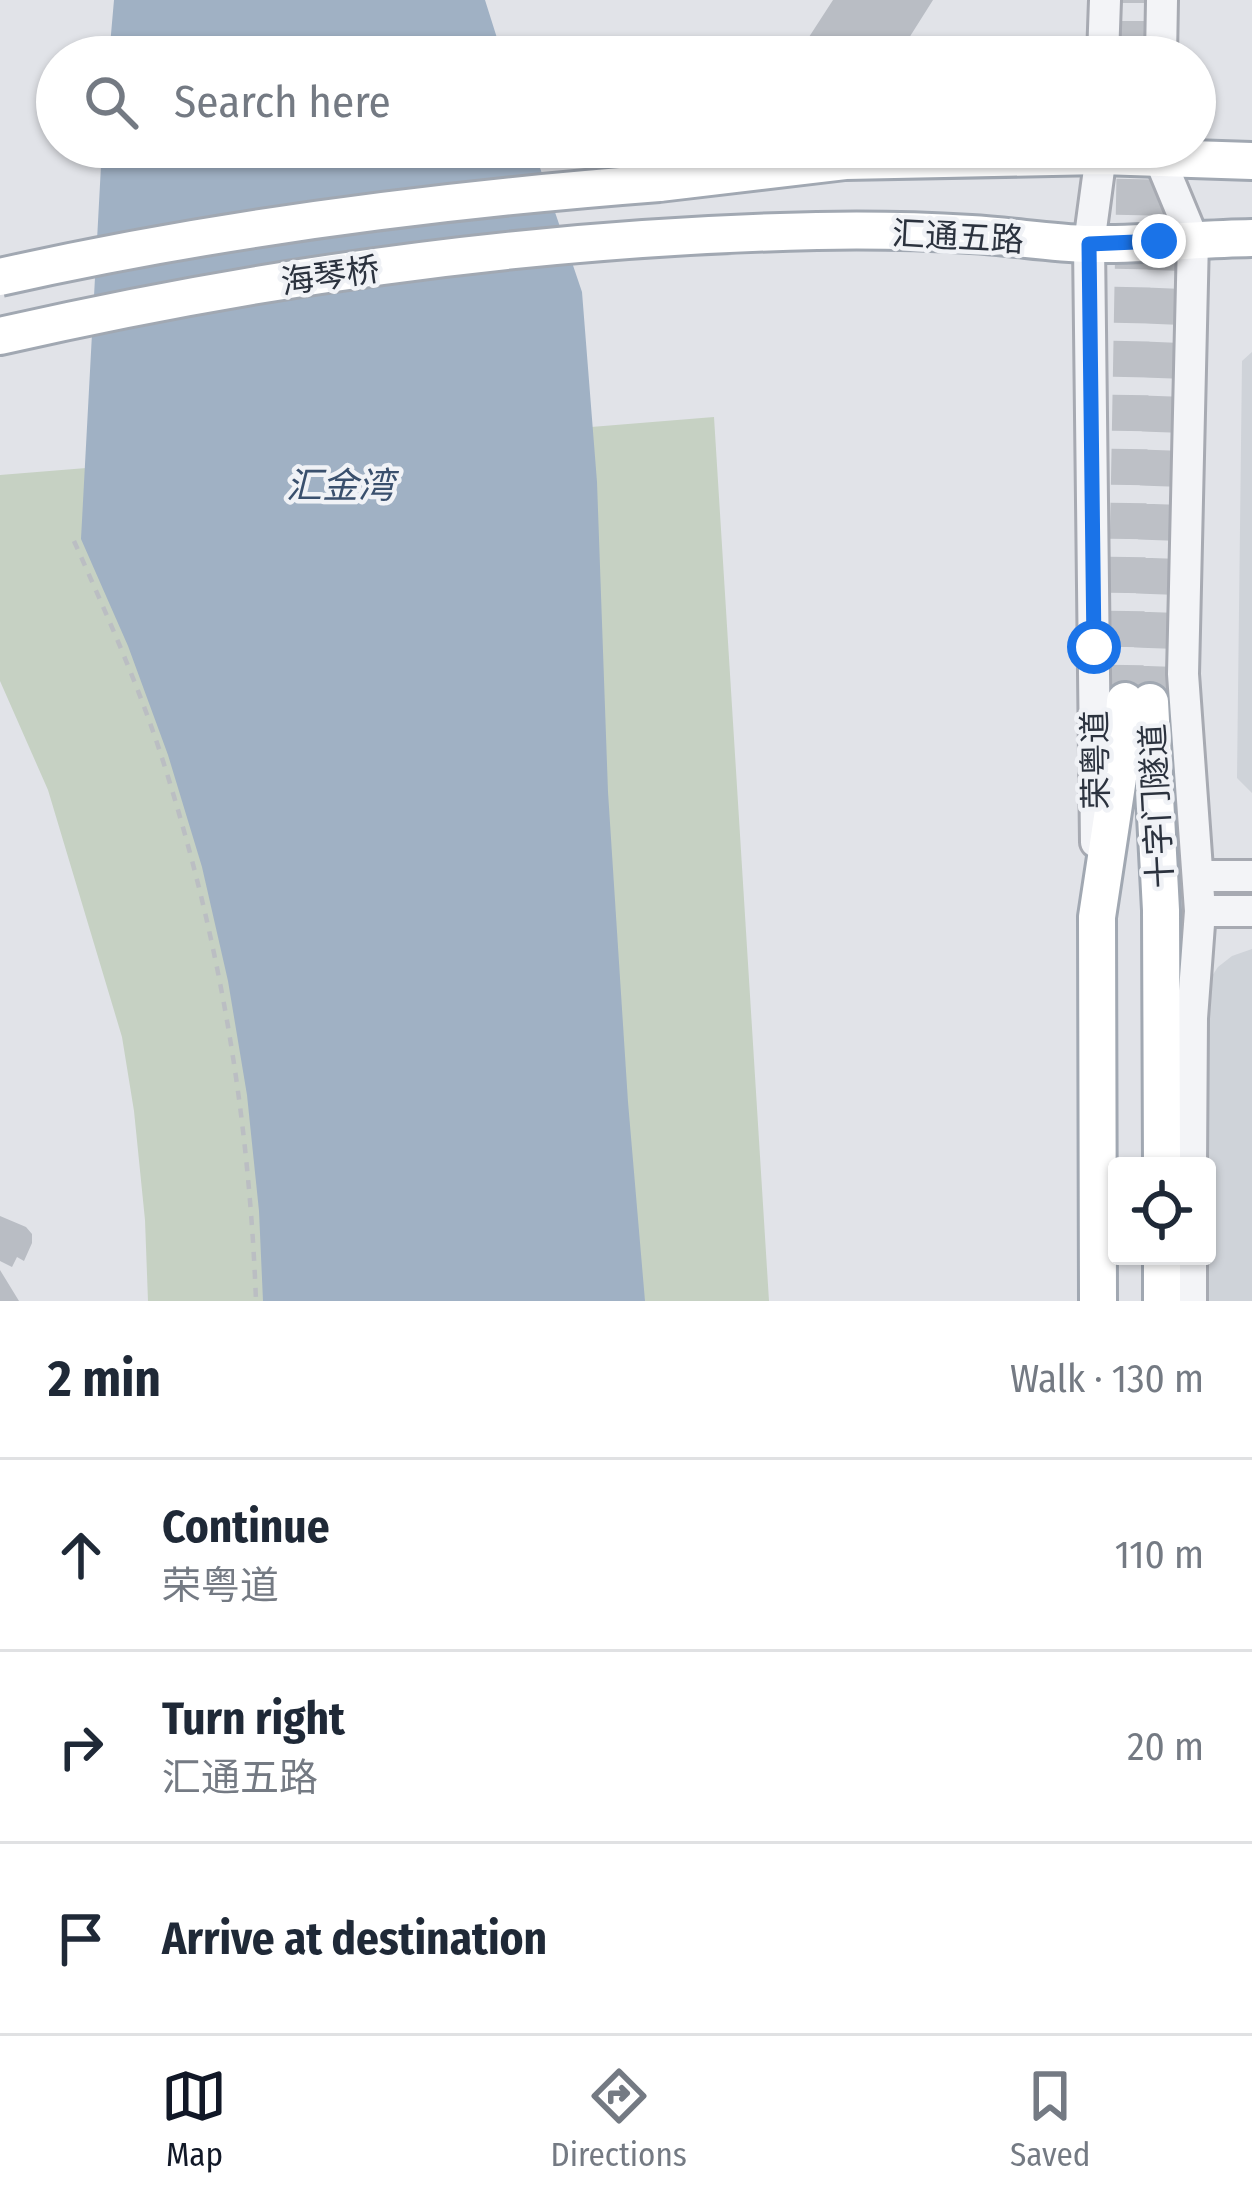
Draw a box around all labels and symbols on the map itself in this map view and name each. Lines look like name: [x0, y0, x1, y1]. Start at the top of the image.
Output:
street label: 汇通五路: [891, 214, 1025, 260]
route end: [1132, 214, 1186, 268]
street label: 海琴桥: [278, 249, 382, 303]
water label: 汇金湾: [286, 464, 400, 508]
route start: [1067, 620, 1121, 674]
street label: 荣粤道: [1075, 710, 1117, 810]
street label: 十字门隧道: [1133, 723, 1181, 889]

